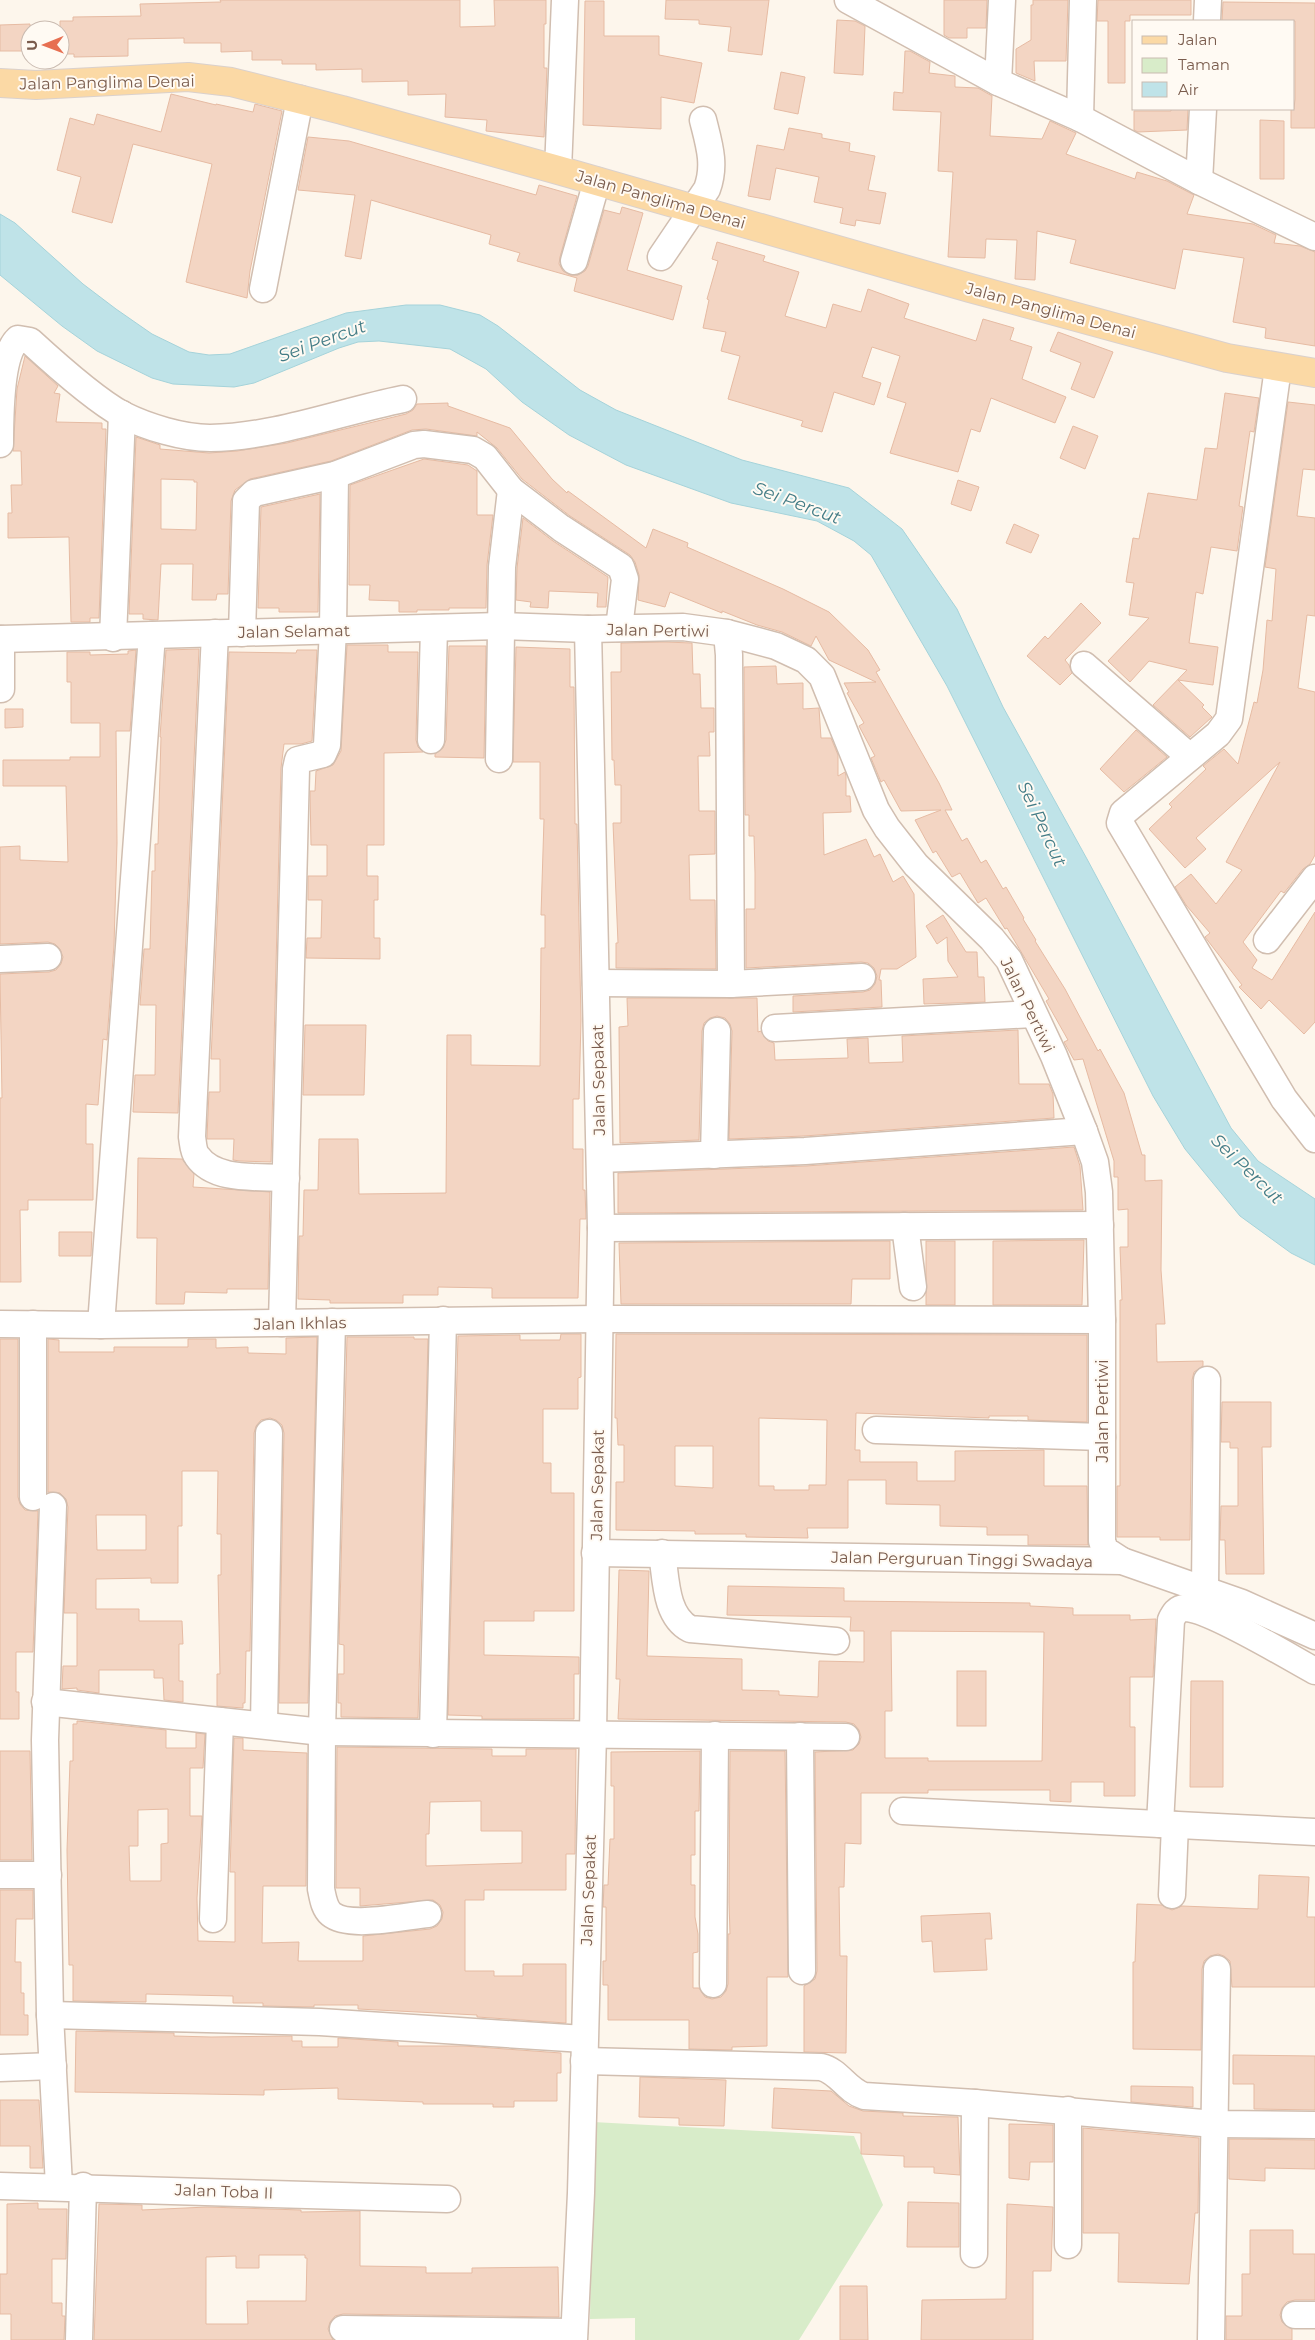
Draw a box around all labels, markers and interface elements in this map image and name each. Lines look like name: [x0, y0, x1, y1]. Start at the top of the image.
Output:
north arrow: [20, 20, 70, 70]
legend: [1132, 20, 1295, 110]
text: Jalan: [1177, 30, 1217, 49]
text: U: [23, 40, 41, 51]
text: Taman: [1178, 55, 1230, 74]
street label: Jalan Panglima Denai: [18, 71, 195, 94]
text: Air: [1178, 80, 1199, 99]
street label: Jalan Panglima Denai: [573, 166, 748, 233]
street label: Jalan Panglima Denai: [963, 278, 1138, 342]
water label: Sei Percut: [275, 315, 369, 367]
water label: Sei Percut: [750, 477, 844, 529]
street label: Jalan Pertiwi: [605, 620, 710, 641]
street label: Jalan Selamat: [237, 621, 351, 642]
water label: Sei Percut: [1013, 778, 1072, 871]
street label: Jalan Pertiwi: [996, 954, 1059, 1056]
street label: Jalan Sepakat: [588, 1024, 609, 1137]
water label: Sei Percut: [1206, 1129, 1288, 1209]
street label: Jalan Ikhlas: [252, 1313, 347, 1334]
street label: Jalan Pertiwi: [1093, 1360, 1112, 1463]
street label: Jalan Sepakat: [587, 1429, 608, 1542]
street label: Jalan Perguruan Tinggi Swadaya: [830, 1548, 1093, 1571]
street label: Jalan Sepakat: [577, 1834, 600, 1947]
street label: Jalan Toba II: [173, 2180, 274, 2203]

